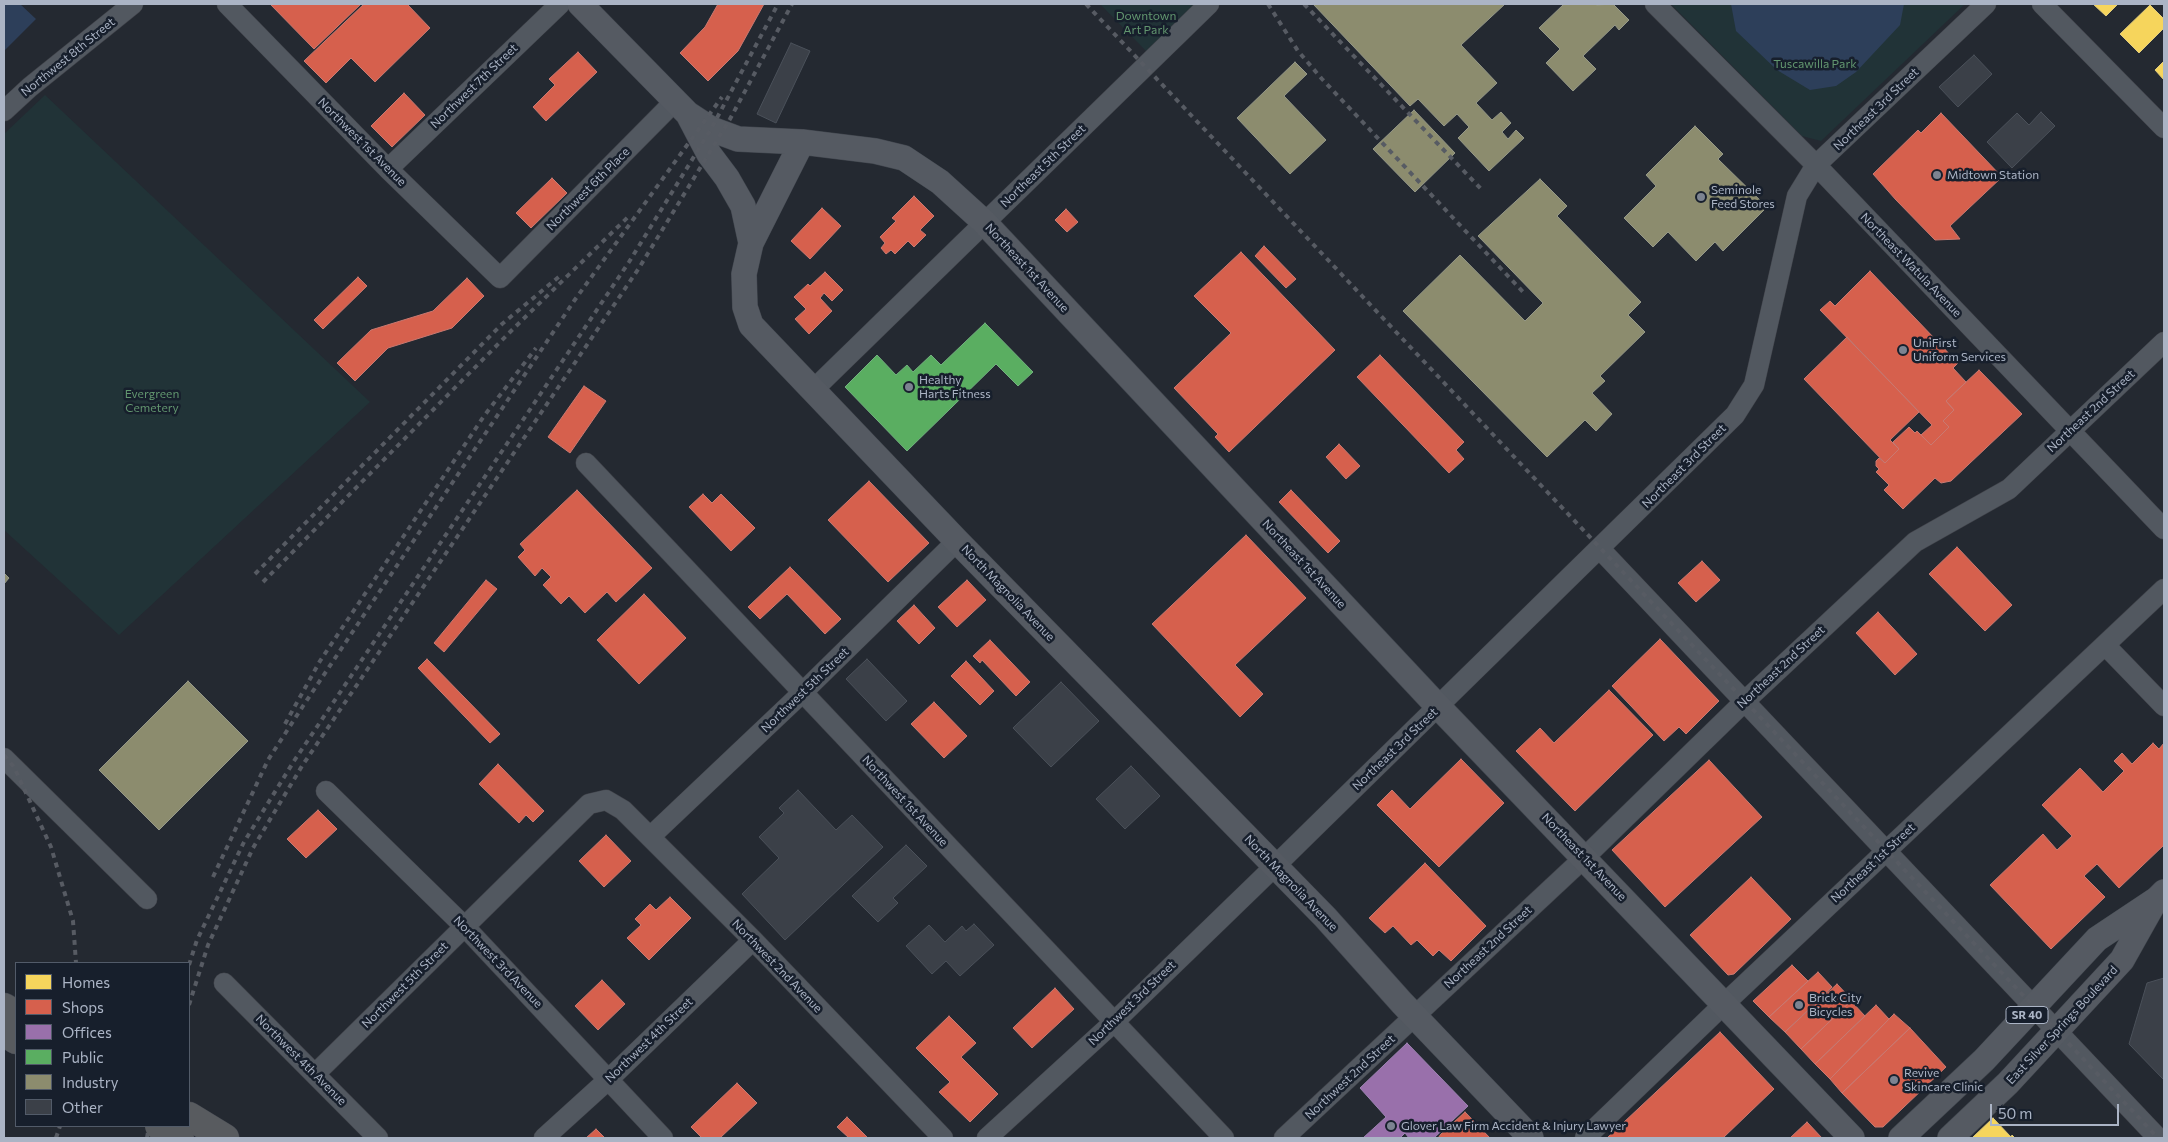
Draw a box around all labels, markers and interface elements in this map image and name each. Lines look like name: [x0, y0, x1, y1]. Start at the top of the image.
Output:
park label: Downtown Art Park: [1116, 9, 1176, 37]
street label: Northwest 8th Street: [18, 15, 118, 99]
street label: Northwest 7th Street: [427, 41, 521, 131]
park label: Tuscawilla Park: [1773, 57, 1857, 71]
street label: Northeast 3rd Street: [1830, 65, 1922, 153]
street label: Northwest 1st Avenue: [315, 95, 409, 189]
street label: Northeast 5th Street: [997, 122, 1089, 210]
street label: Northwest 6th Place: [543, 144, 633, 234]
place label: Midtown Station: [1947, 168, 2039, 182]
marker: Midtown Station: [1931, 169, 1943, 181]
place label: Seminole Feed Stores: [1711, 183, 1775, 211]
marker: Seminole Feed Stores: [1695, 191, 1707, 203]
street label: Northeast Watula Avenue: [1857, 210, 1965, 320]
street label: Northeast 1st Avenue: [982, 221, 1072, 315]
place label: UniFirst Uniform Services: [1913, 336, 2006, 364]
marker: UniFirst Uniform Services: [1897, 344, 1909, 356]
street label: Northeast 2nd Street: [2044, 367, 2138, 455]
place label: Healthy Harts Fitness: [919, 373, 991, 401]
marker: Healthy Harts Fitness: [903, 381, 915, 393]
park label: Evergreen Cemetery: [125, 387, 179, 415]
street label: Northeast 3rd Street: [1639, 421, 1729, 511]
street label: Northeast 1st Avenue: [1259, 517, 1349, 611]
street label: North Magnolia Avenue: [958, 542, 1058, 644]
street label: Northeast 2nd Street: [1734, 623, 1828, 711]
street label: Northwest 5th Street: [758, 645, 852, 735]
street label: Northeast 3rd Street: [1349, 705, 1441, 793]
street label: Northwest 1st Avenue: [859, 753, 951, 849]
street label: Northeast 1st Avenue: [1539, 810, 1629, 904]
street label: Northeast 1st Street: [1828, 820, 1918, 906]
street label: North Magnolia Avenue: [1241, 832, 1341, 934]
street label: Northeast 2nd Street: [1441, 903, 1535, 991]
street label: Northwest 3rd Avenue: [451, 913, 545, 1011]
street label: Northwest 2nd Avenue: [729, 916, 825, 1016]
street label: Northwest 5th Street: [359, 939, 451, 1031]
street label: Northwest 3rd Street: [1085, 958, 1179, 1048]
legend: [15, 962, 190, 1127]
street label: East Silver Springs Boulevard: [2003, 963, 2121, 1087]
text: Homes: [62, 973, 110, 991]
place label: Brick City Bicycles: [1809, 991, 1862, 1019]
street label: Northwest 4th Street: [602, 994, 696, 1086]
text: Shops: [62, 998, 104, 1016]
marker: Brick City Bicycles: [1793, 999, 1805, 1011]
road number: SR 40: [2006, 1006, 2048, 1024]
street label: Northwest 4th Avenue: [253, 1012, 349, 1108]
text: Offices: [62, 1023, 112, 1041]
street label: Northwest 2nd Street: [1302, 1032, 1398, 1122]
text: Public: [62, 1048, 104, 1066]
place label: Revive Skincare Clinic: [1904, 1066, 1983, 1094]
text: Industry: [62, 1073, 119, 1091]
marker: Revive Skincare Clinic: [1888, 1074, 1900, 1086]
scale bar: [1993, 1094, 2122, 1126]
text: Other: [62, 1098, 103, 1116]
text: 50 m: [1998, 1104, 2032, 1122]
place label: Glover Law Firm Accident & Injury Lawyer: [1401, 1119, 1626, 1133]
marker: Glover Law Firm Accident & Injury Lawyer: [1385, 1120, 1397, 1132]

